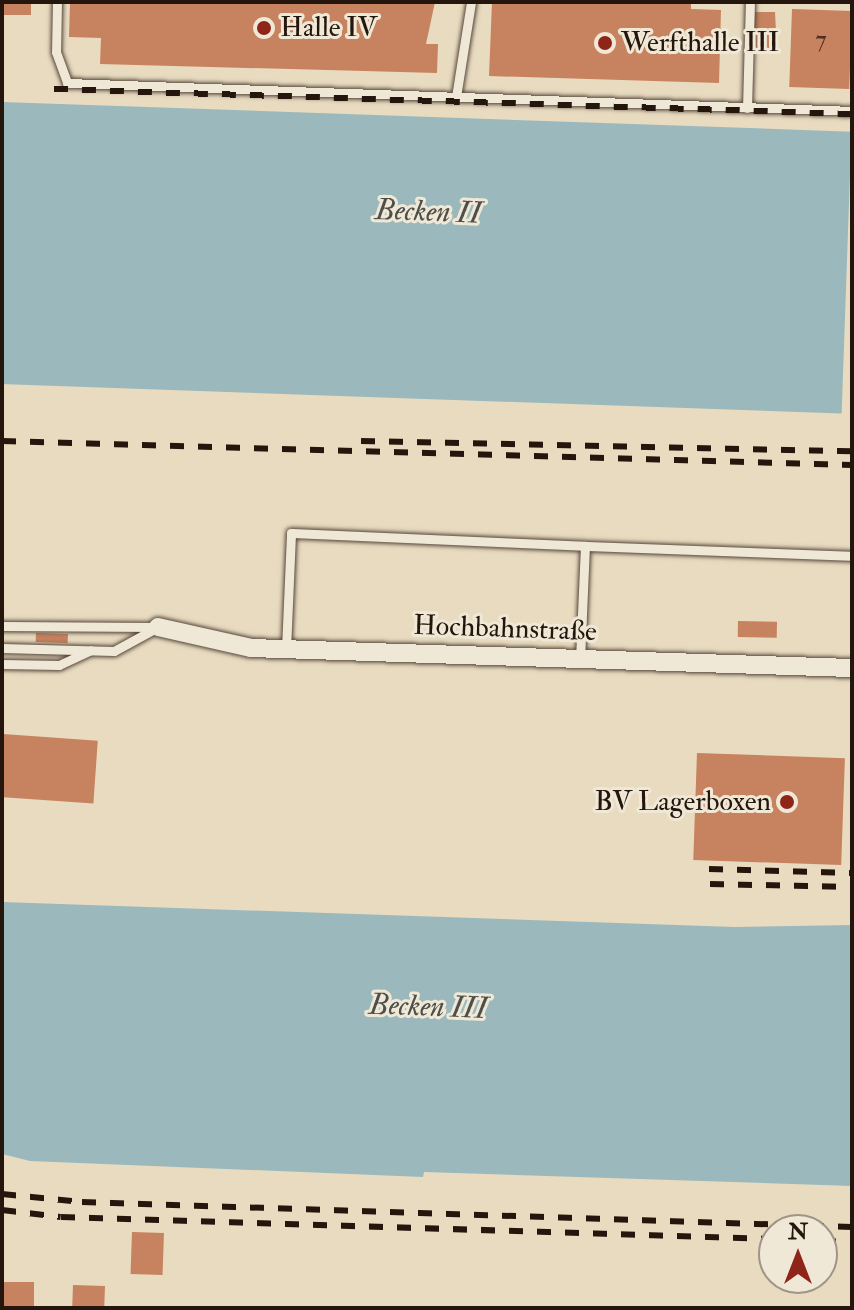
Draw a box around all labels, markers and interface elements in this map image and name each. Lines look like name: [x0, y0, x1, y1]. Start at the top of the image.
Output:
place label: Halle IV: [280, 11, 377, 45]
marker: Halle IV: [255, 19, 273, 37]
place label: Werfthalle III: [621, 26, 779, 60]
house number: 7: [815, 26, 827, 54]
marker: Werfthalle III: [596, 34, 614, 52]
water label: Becken II: [374, 192, 482, 232]
street label: Hochbahnstraße: [413, 609, 597, 649]
place label: BV Lagerboxen: [594, 785, 771, 819]
marker: BV Lagerboxen: [778, 793, 796, 811]
water label: Becken III: [368, 987, 488, 1027]
north arrow: [758, 1214, 838, 1294]
text: N: [788, 1218, 808, 1246]

